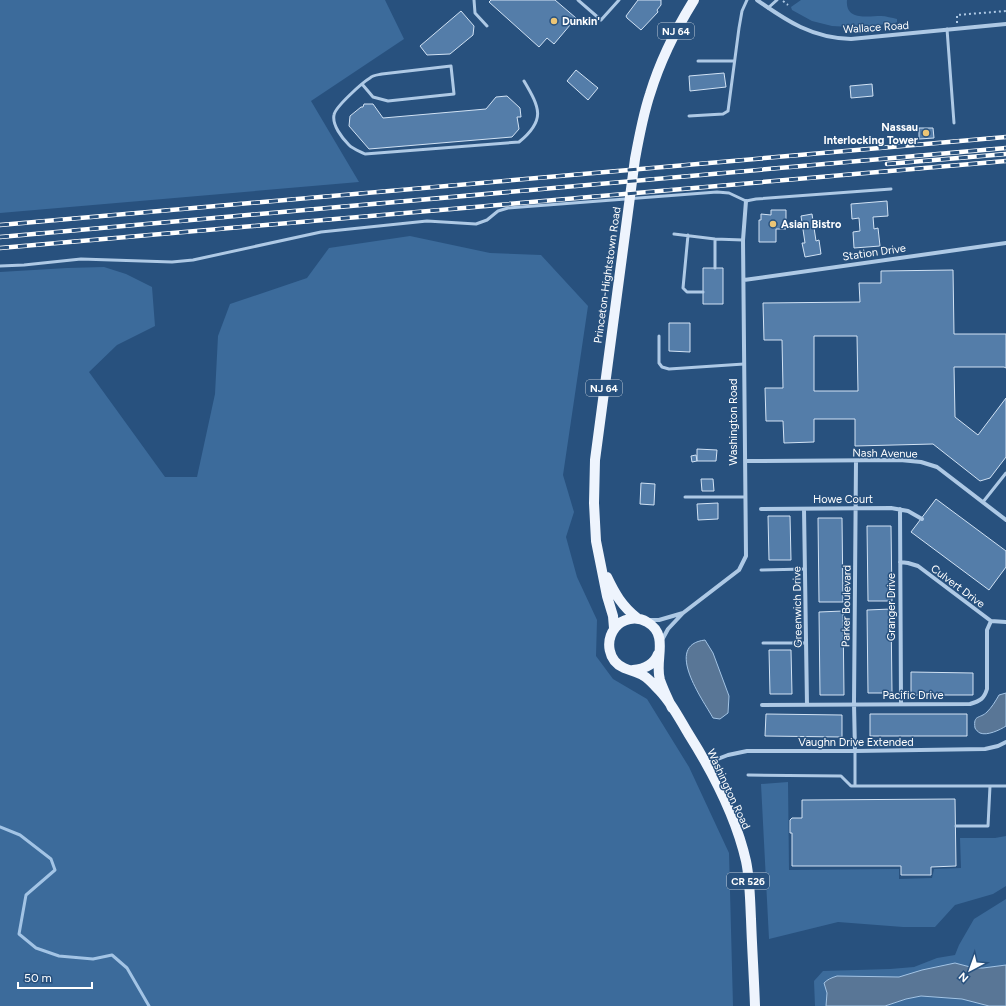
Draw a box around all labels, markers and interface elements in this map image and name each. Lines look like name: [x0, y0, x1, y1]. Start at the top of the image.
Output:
place label: Dunkin': [562, 15, 600, 28]
marker: Dunkin': [549, 16, 559, 26]
street label: Wallace Road: [843, 19, 909, 36]
road number: NJ 64: [658, 23, 694, 39]
place label: Nassau Interlocking Tower: [823, 121, 919, 147]
marker: Nassau Interlocking Tower: [921, 128, 931, 138]
street label: Princeton-Hightstown Road: [591, 206, 624, 344]
place label: Asian Bistro: [781, 218, 842, 231]
marker: Asian Bistro: [768, 219, 778, 229]
street label: Station Drive: [842, 242, 907, 263]
street label: Washington Road: [727, 379, 740, 465]
road number: NJ 64: [586, 380, 622, 396]
street label: Nash Avenue: [852, 446, 918, 461]
street label: Howe Court: [813, 493, 873, 506]
street label: Culvert Drive: [928, 562, 987, 611]
street label: Parker Boulevard: [839, 565, 854, 647]
street label: Greenwich Drive: [790, 566, 805, 648]
street label: Granger Drive: [885, 573, 898, 641]
street label: Pacific Drive: [882, 689, 944, 702]
street label: Vaughn Drive Extended: [798, 736, 914, 749]
street label: Washington Road: [704, 747, 753, 831]
road number: CR 526: [727, 873, 769, 889]
north arrow: [950, 950, 990, 990]
scale bar: [18, 964, 92, 990]
text: N: [956, 969, 971, 985]
text: 50 m: [24, 971, 52, 985]

